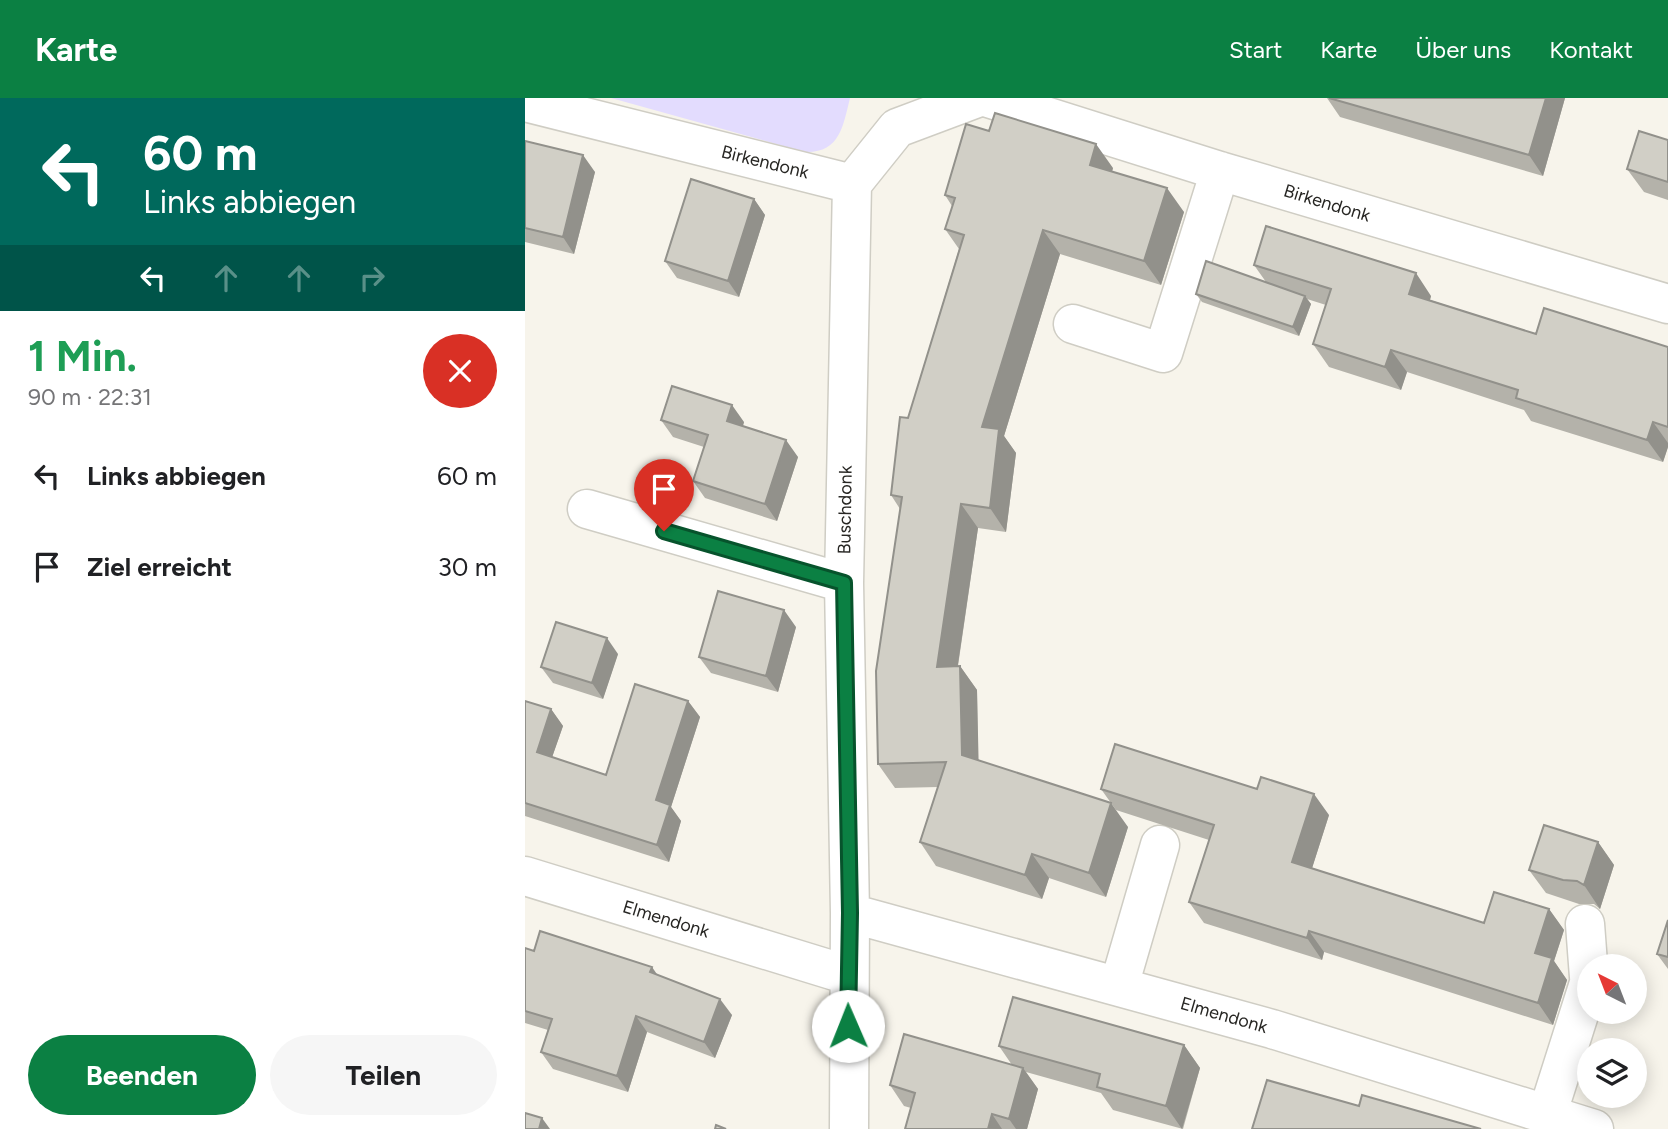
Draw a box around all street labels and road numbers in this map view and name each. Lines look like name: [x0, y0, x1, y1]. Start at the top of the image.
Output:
street label: Birkendonk: [719, 141, 811, 184]
street label: Birkendonk: [1281, 179, 1373, 227]
street label: Buschdonk: [833, 465, 857, 555]
street label: Elmendonk: [620, 895, 712, 943]
street label: Elmendonk: [1178, 992, 1270, 1038]

